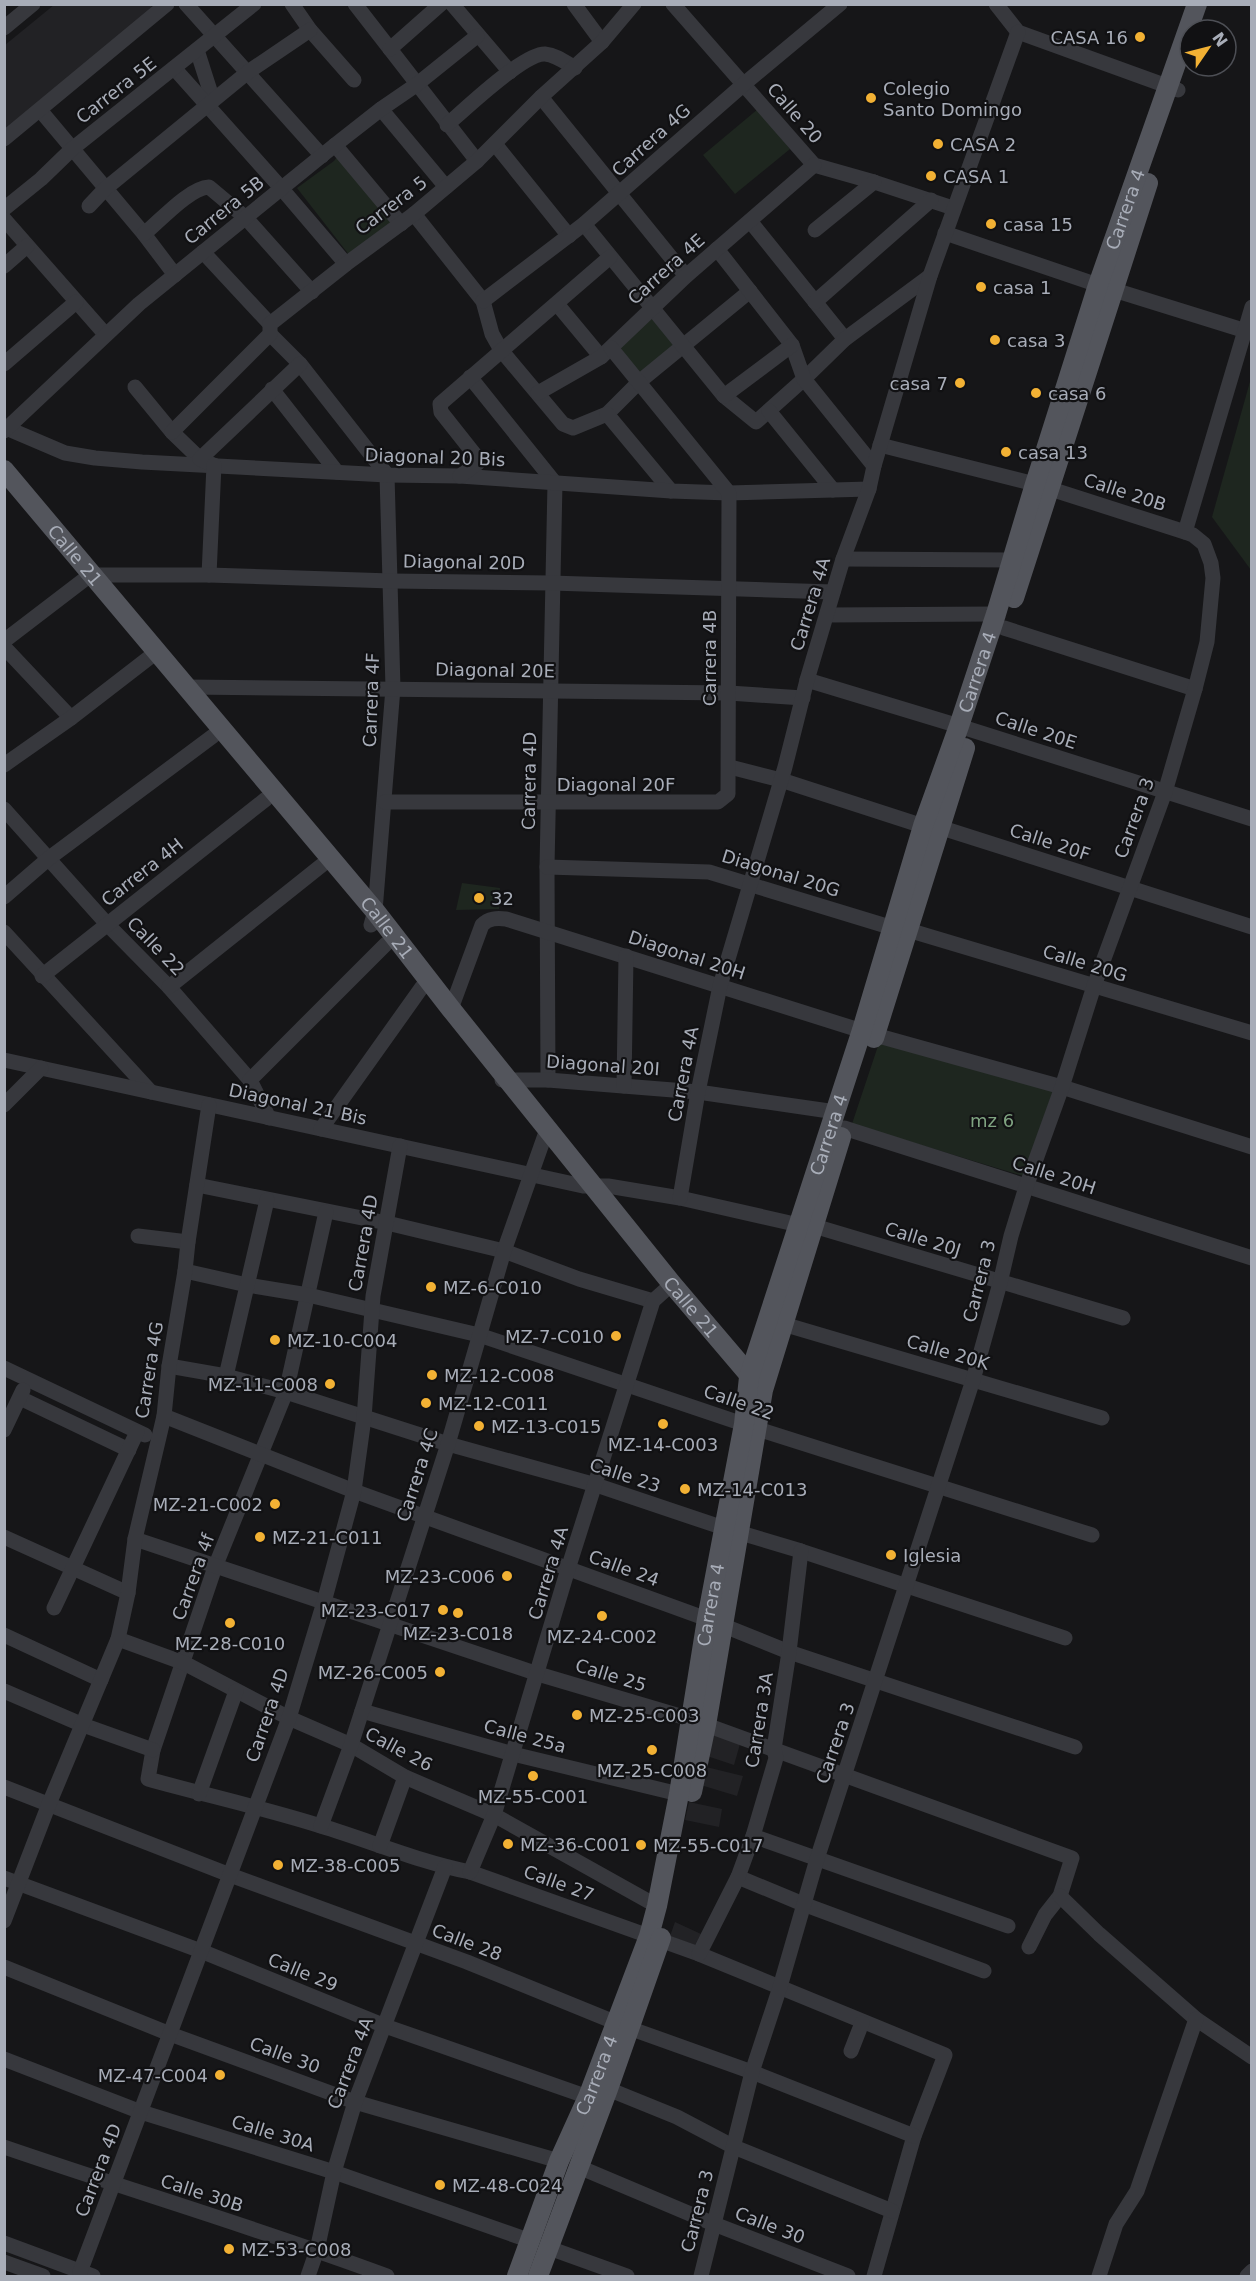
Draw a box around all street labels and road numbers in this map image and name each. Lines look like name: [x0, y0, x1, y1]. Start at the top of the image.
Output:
street label: Carrera 5E: [72, 52, 160, 128]
street label: Calle 20: [763, 78, 827, 148]
street label: Carrera 4G: [607, 99, 695, 181]
street label: Carrera 4: [1101, 166, 1149, 252]
street label: Carrera 5B: [180, 171, 268, 249]
street label: Carrera 5: [351, 171, 431, 239]
street label: Carrera 4E: [623, 229, 709, 309]
street label: Diagonal 20 Bis: [364, 444, 506, 470]
street label: Calle 20B: [1081, 469, 1169, 515]
street label: Calle 21: [44, 520, 107, 590]
street label: Diagonal 20D: [403, 550, 525, 574]
street label: Carrera 4A: [786, 554, 834, 653]
street label: Carrera 4B: [699, 610, 720, 706]
street label: Carrera 4: [954, 629, 1000, 715]
street label: Carrera 4F: [359, 652, 383, 748]
street label: Diagonal 20E: [435, 658, 555, 682]
street label: Calle 20E: [992, 707, 1080, 753]
street label: Carrera 4D: [518, 732, 540, 830]
street label: Diagonal 20F: [557, 774, 675, 795]
street label: Carrera 3: [1110, 775, 1158, 861]
street label: Calle 20F: [1007, 819, 1093, 865]
street label: Carrera 4H: [97, 834, 187, 910]
street label: Diagonal 20G: [719, 845, 843, 901]
street label: Calle 21: [357, 892, 418, 963]
street label: Calle 22: [123, 912, 189, 980]
street label: Diagonal 20H: [626, 926, 748, 984]
street label: Calle 20G: [1040, 940, 1130, 986]
street label: Carrera 4A: [663, 1024, 703, 1123]
street label: Diagonal 20I: [546, 1051, 660, 1079]
street label: Diagonal 21 Bis: [227, 1079, 369, 1129]
street label: Carrera 4: [805, 1091, 851, 1178]
street label: Calle 20H: [1009, 1152, 1099, 1198]
street label: Carrera 4D: [344, 1193, 382, 1293]
street label: Calle 20J: [882, 1217, 964, 1261]
street label: Carrera 3: [959, 1238, 999, 1324]
street label: Calle 21: [660, 1272, 723, 1342]
street label: Carrera 4G: [131, 1320, 167, 1420]
street label: Calle 20K: [904, 1330, 993, 1374]
street label: Calle 22: [701, 1380, 777, 1424]
street label: Carrera 4C: [392, 1426, 442, 1524]
street label: Calle 23: [587, 1454, 663, 1496]
street label: Carrera 4A: [524, 1523, 572, 1622]
street label: Carrera 4f: [168, 1530, 219, 1623]
street label: Calle 24: [586, 1546, 662, 1590]
street label: Carrera 4: [692, 1561, 728, 1648]
street label: Calle 25: [573, 1654, 649, 1696]
street label: Carrera 4D: [241, 1665, 293, 1765]
street label: Carrera 3A: [741, 1670, 777, 1769]
street label: Carrera 3: [811, 1700, 859, 1786]
street label: Calle 25a: [482, 1715, 568, 1757]
street label: Calle 26: [362, 1723, 436, 1775]
street label: Calle 27: [521, 1861, 597, 1905]
street label: Calle 28: [429, 1919, 505, 1965]
street label: Calle 29: [265, 1949, 341, 1995]
street label: Carrera 4A: [323, 2013, 377, 2112]
street label: Carrera 4: [571, 2032, 621, 2119]
street label: Calle 30: [247, 2033, 323, 2077]
street label: Calle 30A: [229, 2110, 318, 2156]
street label: Carrera 4D: [71, 2120, 125, 2220]
street label: Carrera 3: [677, 2168, 717, 2254]
street label: Calle 30B: [158, 2170, 246, 2216]
street label: Calle 30: [732, 2202, 808, 2248]

